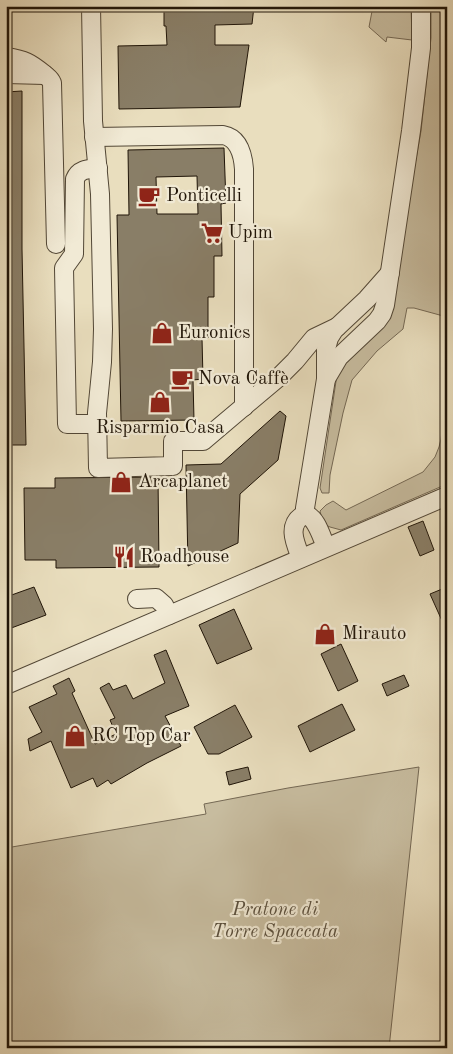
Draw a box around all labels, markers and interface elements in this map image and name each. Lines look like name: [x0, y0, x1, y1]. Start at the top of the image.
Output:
cafe icon: Ponticelli: [136, 183, 162, 209]
place label: Ponticelli: [166, 187, 242, 206]
supermarket icon: Upim: [199, 220, 225, 246]
place label: Upim: [228, 224, 273, 243]
shop icon: Euronics: [149, 320, 175, 346]
place label: Euronics: [178, 324, 250, 343]
cafe icon: Nova Caffè: [169, 366, 195, 392]
place label: Nova Caffè: [198, 370, 289, 389]
shop icon: Risparmio Casa: [147, 389, 173, 415]
place label: Risparmio Casa: [96, 419, 225, 438]
shop icon: Arcaplanet: [108, 469, 134, 495]
place label: Arcaplanet: [138, 473, 228, 492]
restaurant icon: Roadhouse: [111, 544, 137, 570]
place label: Roadhouse: [140, 548, 229, 567]
shop icon: Mirauto: [312, 621, 338, 647]
place label: Mirauto: [342, 625, 406, 644]
shop icon: RC Top Car: [62, 723, 88, 749]
place label: RC Top Car: [92, 727, 191, 746]
park label: Pratone di Torre Spaccata: [212, 901, 338, 942]

